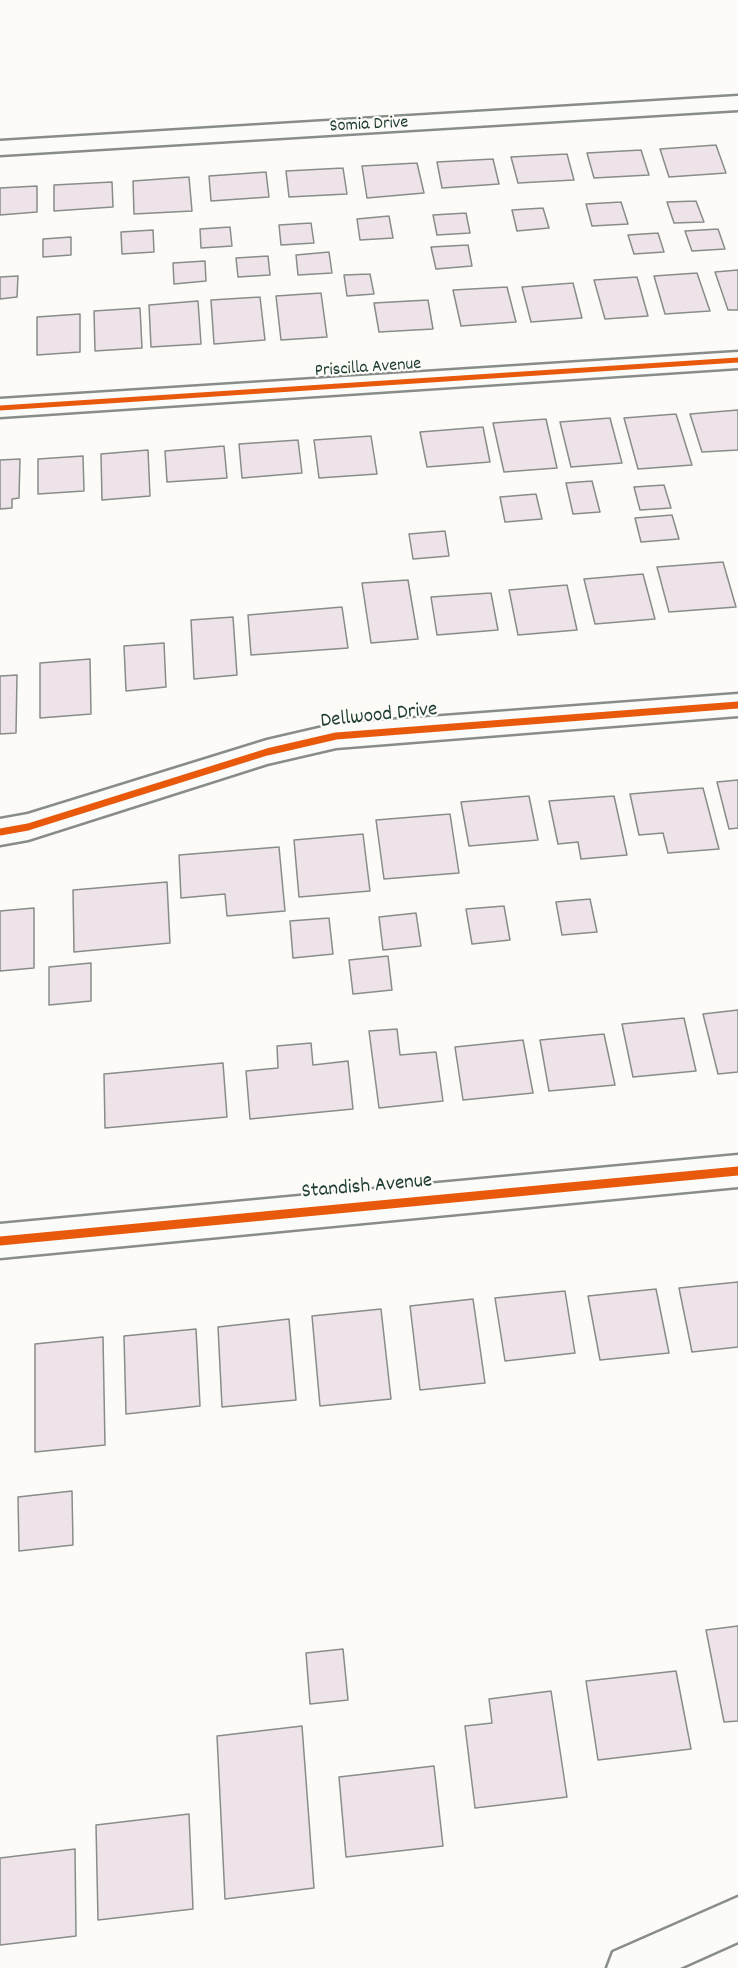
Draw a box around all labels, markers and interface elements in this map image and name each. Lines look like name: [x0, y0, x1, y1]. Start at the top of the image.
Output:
street label: Somia Drive: [329, 113, 409, 139]
street label: Priscilla Avenue: [314, 355, 422, 383]
street label: Dellwood Drive: [319, 698, 439, 736]
street label: Standish Avenue: [301, 1170, 433, 1206]

